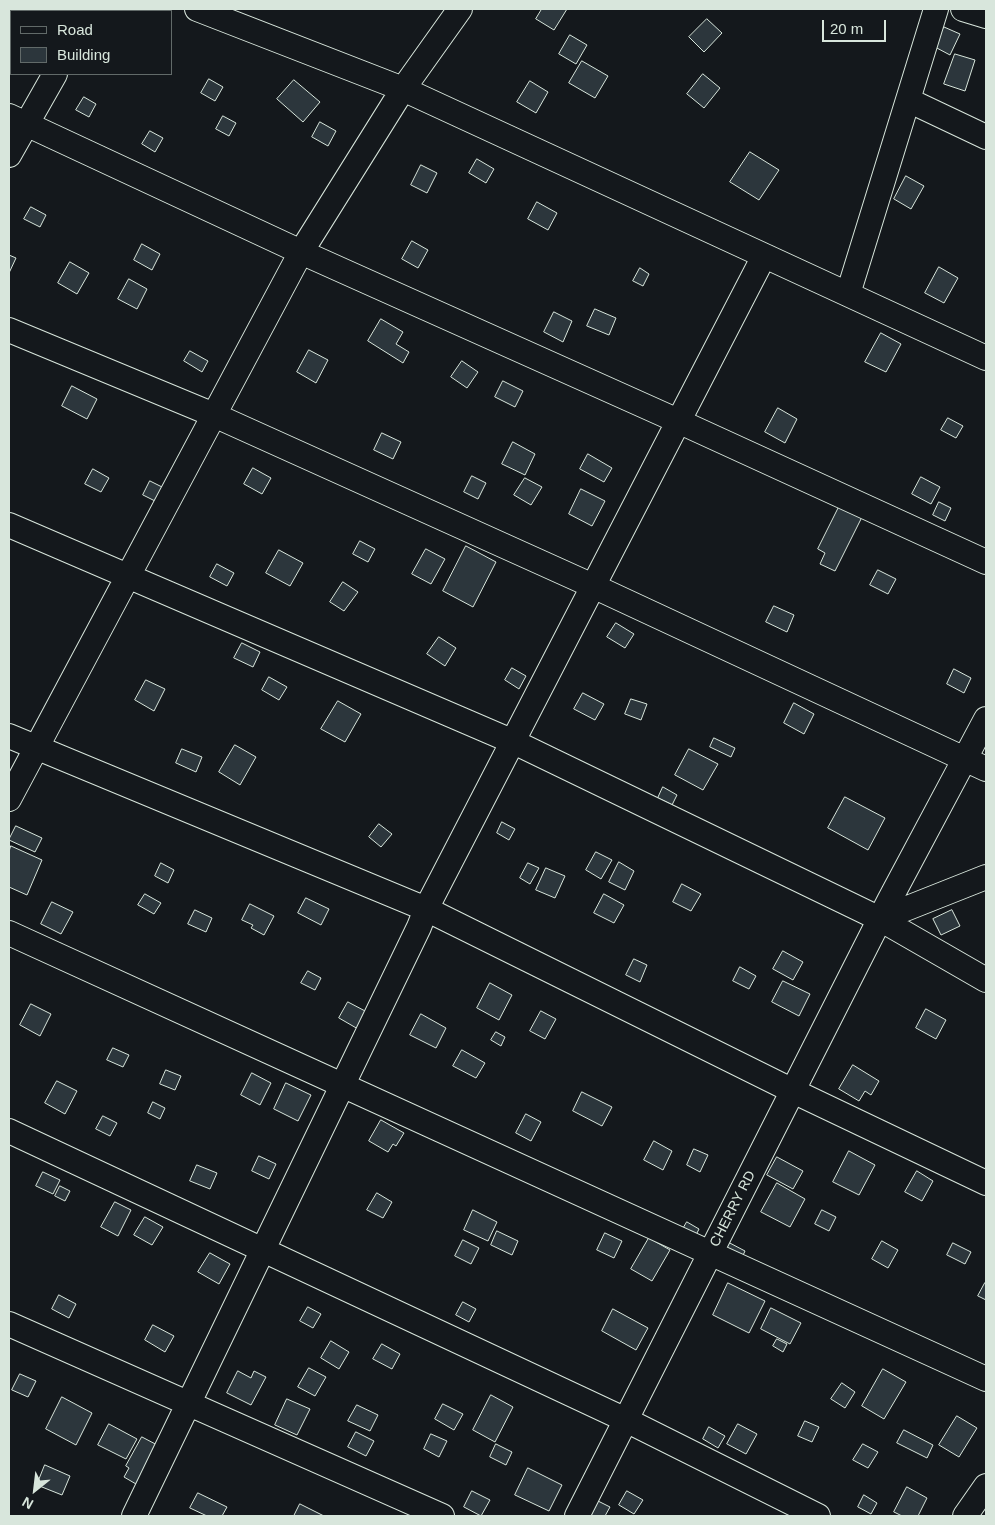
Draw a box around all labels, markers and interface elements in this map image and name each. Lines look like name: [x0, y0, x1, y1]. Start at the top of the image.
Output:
legend: [10, 10, 172, 75]
scale bar: [825, 10, 889, 42]
text: 20 m: [830, 20, 863, 37]
text: Road: [57, 21, 93, 38]
text: Building: [57, 46, 110, 63]
street label: CHERRY RD: [707, 1168, 759, 1250]
north arrow: [10, 1465, 60, 1515]
text: N: [19, 1494, 36, 1513]

